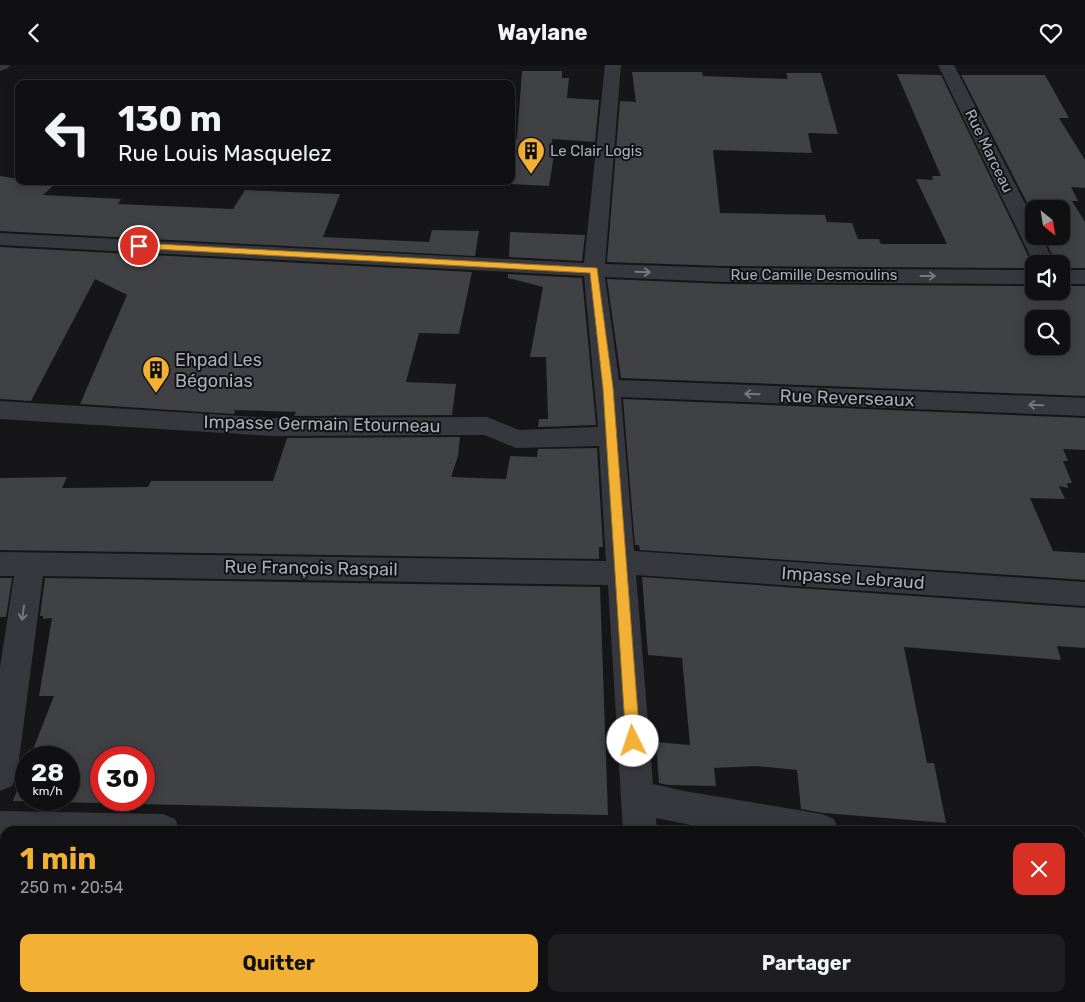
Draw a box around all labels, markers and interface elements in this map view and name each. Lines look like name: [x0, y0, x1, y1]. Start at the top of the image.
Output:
icon: back: [20, 19, 48, 47]
text: Waylane: [497, 19, 588, 46]
icon: heart: [1037, 19, 1065, 47]
text: 130 m: [118, 98, 222, 140]
icon: left: [35, 100, 100, 165]
street label: Rue Marceau: [961, 106, 1017, 196]
building icon: Le Clair Logis: [516, 136, 546, 175]
text: Rue Louis Masquelez: [118, 140, 332, 167]
place label: Le Clair Logis: [550, 142, 642, 160]
north arrow: [1025, 200, 1070, 245]
map controls: [1025, 200, 1070, 355]
pin: [118, 225, 160, 267]
icon: arrive: [125, 232, 153, 260]
button: sound: [1025, 255, 1070, 300]
street label: Rue Camille Desmoulins: [731, 266, 898, 284]
one-way arrow: [634, 267, 650, 277]
one-way arrow: [919, 271, 935, 281]
button: search: [1025, 310, 1070, 355]
place label: Ehpad Les Bégonias: [175, 349, 262, 392]
building icon: Ehpad Les Bégonias: [141, 355, 171, 394]
street label: Rue Reverseaux: [779, 385, 915, 411]
one-way arrow: [744, 389, 760, 398]
one-way arrow: [1029, 401, 1045, 410]
street label: Impasse Germain Etourneau: [203, 411, 441, 437]
street label: Rue François Raspail: [224, 555, 398, 581]
street label: Impasse Lebraud: [781, 562, 925, 594]
one-way arrow: [18, 604, 28, 620]
position arrow: [606, 714, 658, 766]
speed limit sign: 30: [90, 746, 155, 811]
text: 28: [31, 758, 64, 787]
text: km/h: [33, 784, 62, 798]
text: 1 min: [20, 841, 97, 877]
button: close: [1013, 843, 1065, 895]
text: 250 m · 20:54: [20, 878, 123, 897]
button: Quitter: [20, 934, 538, 992]
button: Partager: [548, 934, 1065, 992]

